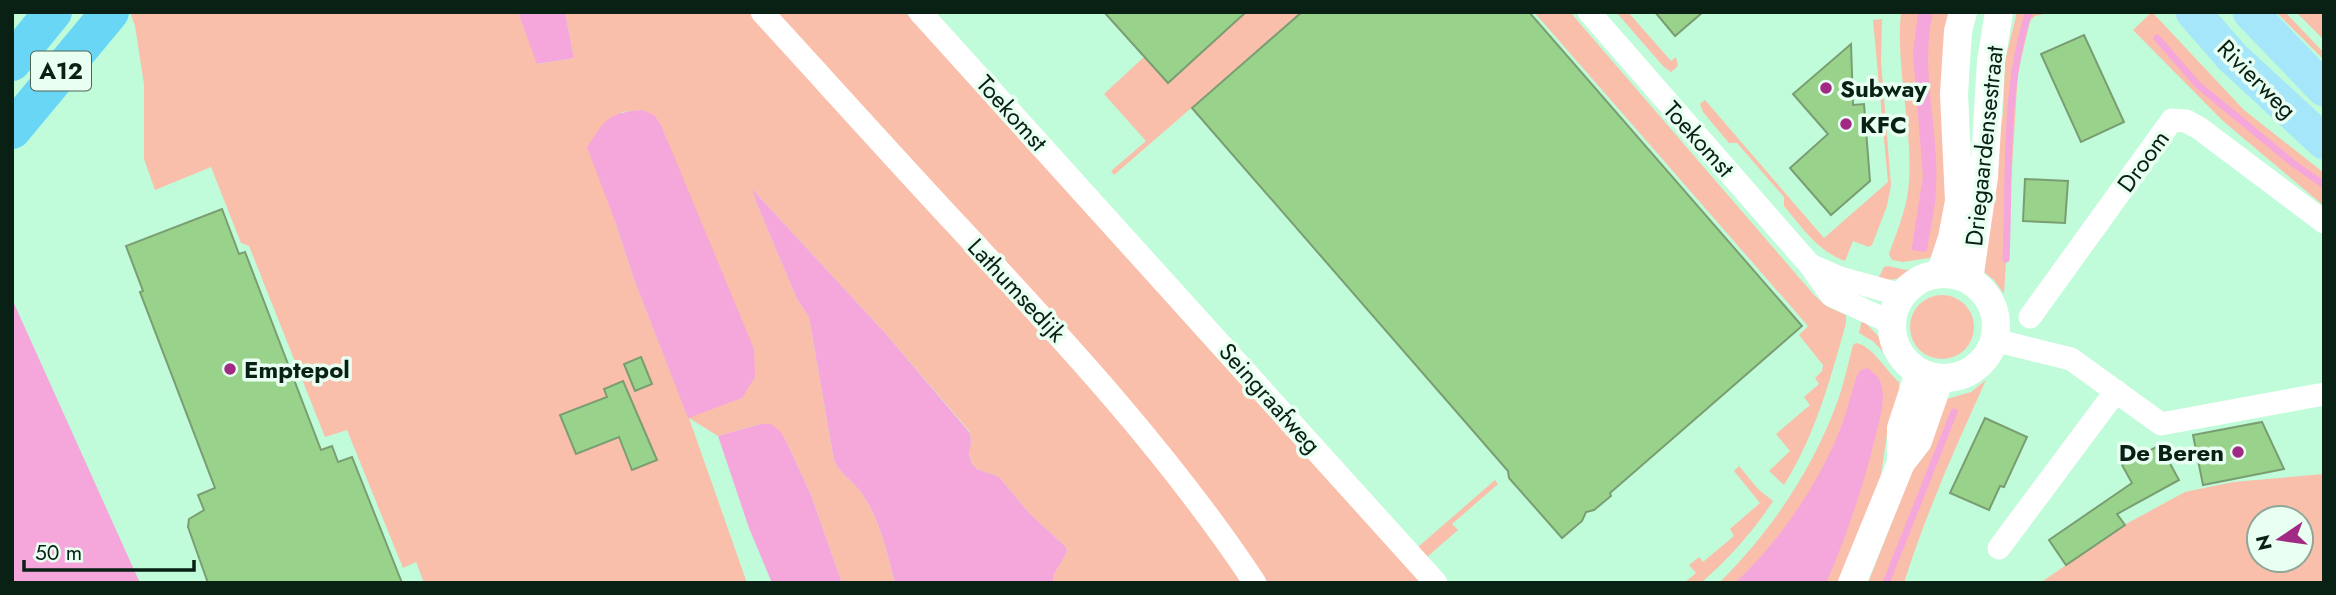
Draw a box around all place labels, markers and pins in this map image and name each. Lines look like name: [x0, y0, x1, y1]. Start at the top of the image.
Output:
place label: Subway: [1840, 71, 1927, 106]
marker: Subway: [1818, 80, 1834, 96]
place label: KFC: [1860, 107, 1907, 142]
marker: KFC: [1838, 116, 1854, 132]
place label: Emptepol: [244, 352, 350, 387]
marker: Emptepol: [222, 361, 238, 377]
place label: De Beren: [2119, 435, 2224, 470]
marker: De Beren: [2230, 444, 2246, 460]

